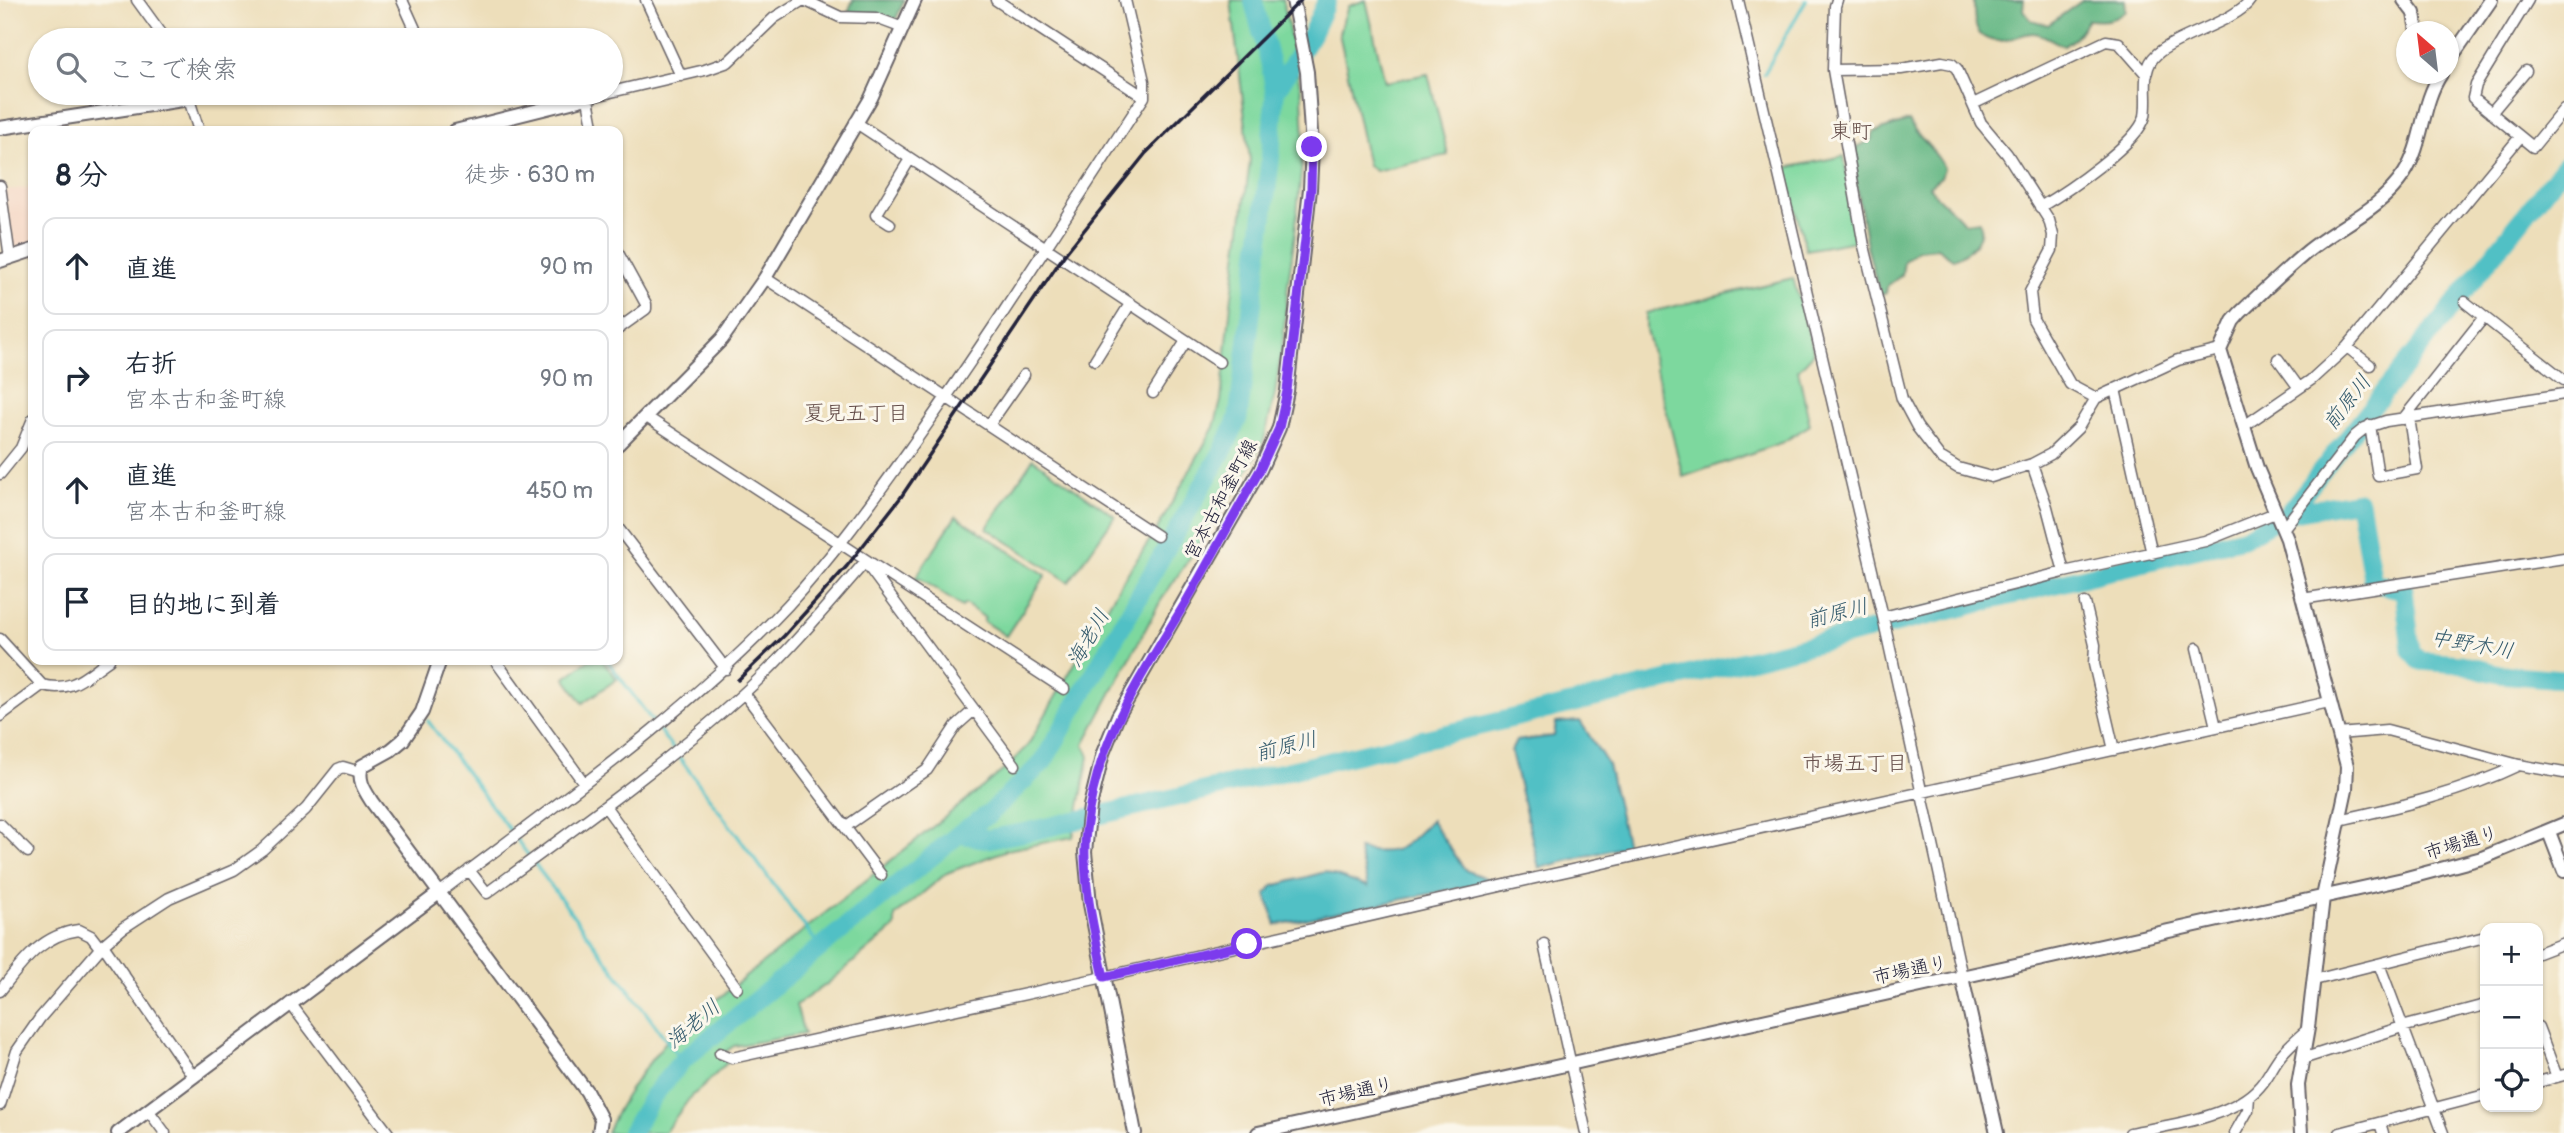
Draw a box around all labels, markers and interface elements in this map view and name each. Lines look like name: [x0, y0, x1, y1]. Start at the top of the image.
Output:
north arrow: [2396, 21, 2459, 84]
search box: [28, 28, 623, 105]
icon: search: [52, 48, 90, 86]
text: ここで検索: [108, 54, 238, 86]
district label: 東町: [1830, 118, 1872, 145]
route end: [1296, 131, 1327, 162]
text: 8 分: [56, 157, 108, 194]
text: 徒歩 · 630 m: [464, 160, 595, 189]
icon: ahead: [58, 247, 96, 285]
text: 90 m: [540, 252, 593, 281]
text: 直進: [125, 253, 177, 285]
text: 右折: [125, 348, 177, 380]
icon: right: [58, 359, 96, 397]
text: 90 m: [540, 364, 593, 393]
water label: 前原川: [2317, 369, 2377, 435]
text: 宮本古和釜町線: [125, 385, 286, 414]
district label: 夏見五丁目: [804, 400, 909, 427]
street label: 宮本古和釜町線: [1179, 435, 1263, 564]
text: 直進: [125, 460, 177, 492]
icon: ahead: [58, 471, 96, 509]
text: 450 m: [526, 476, 593, 505]
text: 宮本古和釜町線: [125, 497, 286, 526]
icon: arrive: [58, 583, 96, 621]
text: 目的地に到着: [125, 589, 281, 621]
water label: 前原川: [1803, 593, 1871, 634]
water label: 海老川: [1061, 604, 1116, 672]
water label: 中野木川: [2428, 624, 2516, 665]
water label: 前原川: [1252, 726, 1320, 767]
district label: 市場五丁目: [1803, 750, 1908, 777]
street label: 市場通り: [2421, 820, 2501, 866]
map controls: [2480, 923, 2543, 1112]
button: +: [2480, 923, 2543, 986]
route start: [1231, 928, 1262, 959]
street label: 市場通り: [1871, 950, 1950, 990]
button: −: [2480, 986, 2543, 1049]
water label: 海老川: [661, 994, 726, 1055]
button: locate: [2480, 1049, 2543, 1112]
street label: 市場通り: [1316, 1072, 1396, 1112]

